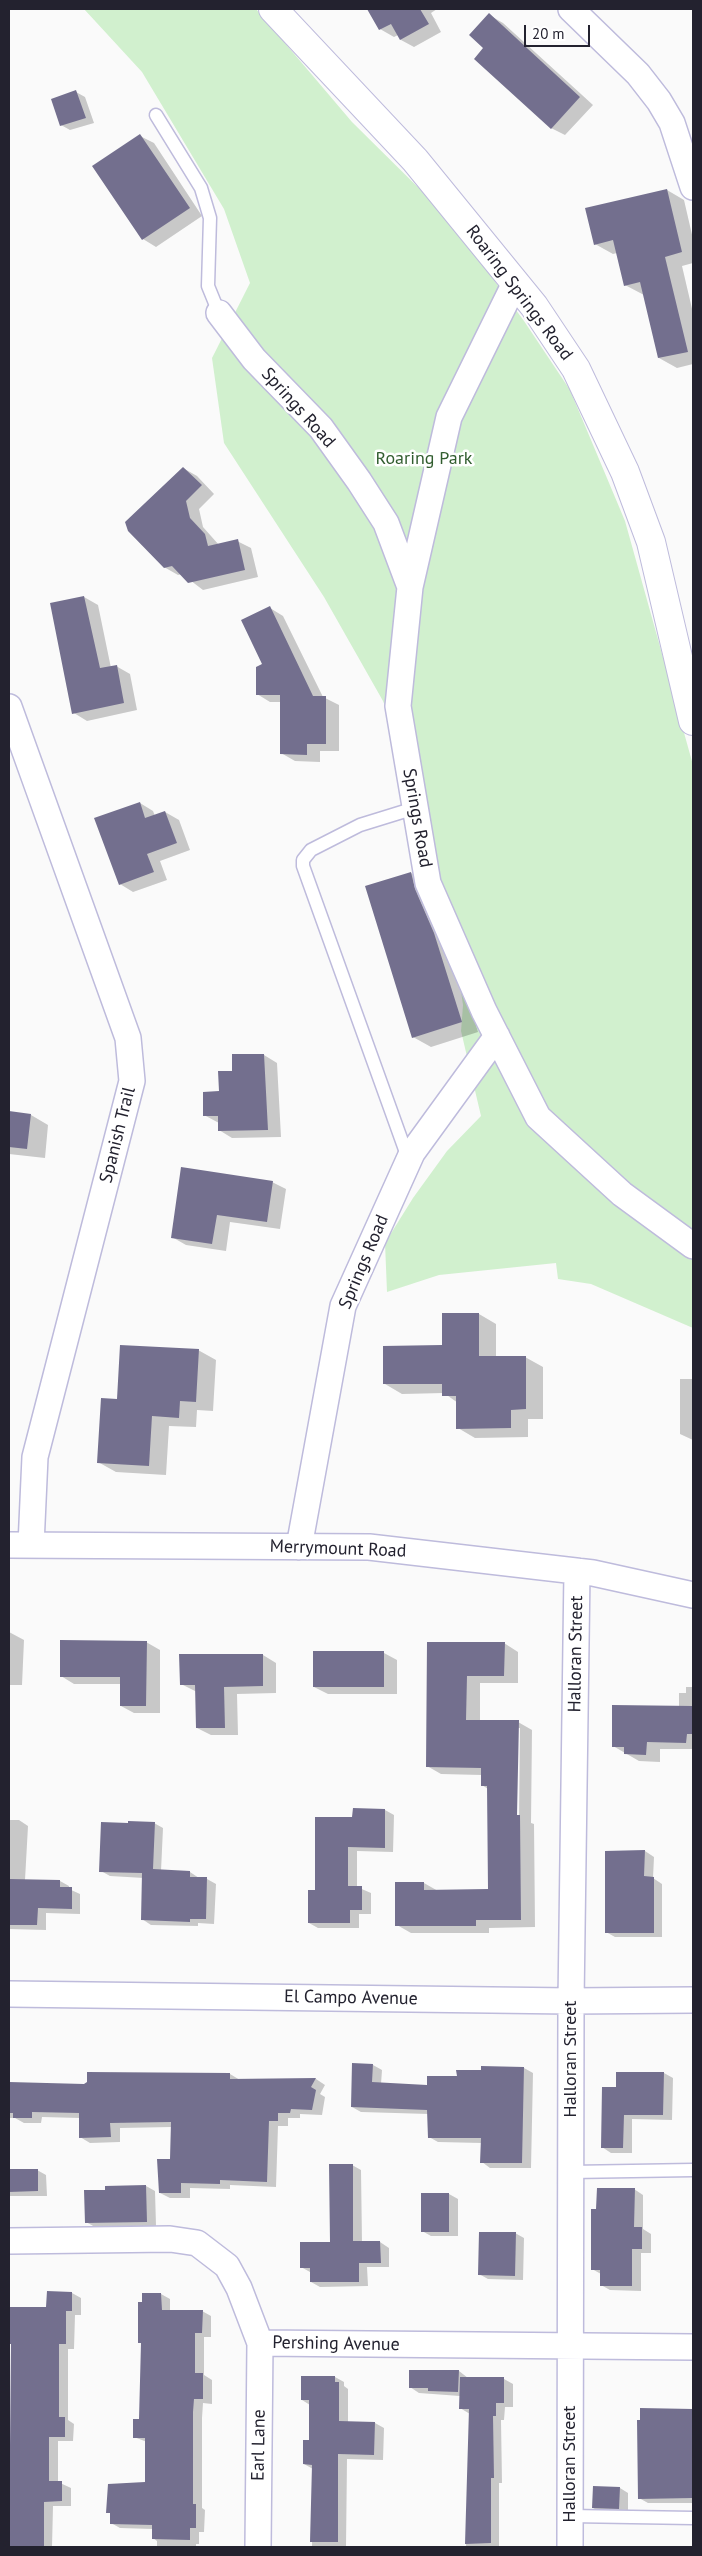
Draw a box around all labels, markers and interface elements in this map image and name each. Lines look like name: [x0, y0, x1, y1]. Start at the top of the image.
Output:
scale bar: [527, 15, 593, 47]
text: 20 m: [532, 24, 565, 43]
street label: Roaring Springs Road: [461, 221, 577, 365]
street label: Springs Road: [256, 364, 340, 452]
park label: Roaring Park: [376, 448, 472, 470]
street label: Springs Road: [398, 767, 436, 869]
street label: Spanish Trail: [96, 1085, 140, 1185]
street label: Springs Road: [334, 1212, 394, 1312]
street label: Merrymount Road: [269, 1536, 407, 1562]
street label: Halloran Street: [564, 1595, 588, 1713]
street label: El Campo Avenue: [284, 1986, 418, 2010]
street label: Halloran Street: [560, 2001, 582, 2117]
street label: Pershing Avenue: [272, 2332, 400, 2356]
street label: Halloran Street: [559, 2406, 581, 2522]
street label: Earl Lane: [248, 2409, 270, 2481]

